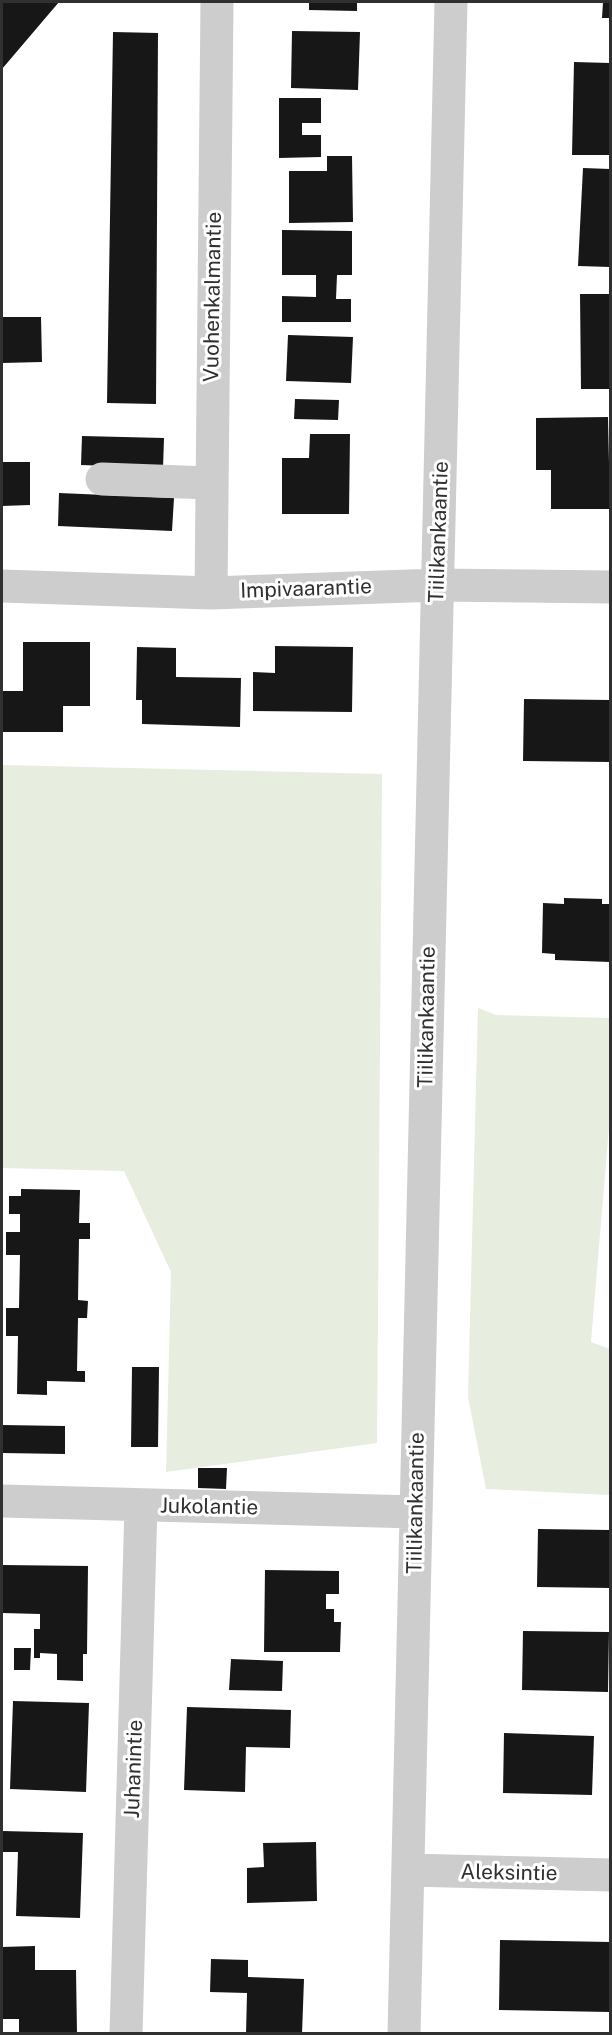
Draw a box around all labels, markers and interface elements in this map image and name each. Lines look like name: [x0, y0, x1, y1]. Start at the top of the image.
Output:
street label: Vuohenkalmantie: [199, 212, 227, 382]
street label: Tiilikankaantie: [424, 461, 454, 603]
street label: Impivaarantie: [240, 574, 372, 604]
street label: Tiilikankaantie: [413, 946, 441, 1088]
street label: Tiilikankaantie: [402, 1432, 430, 1574]
street label: Jukolantie: [160, 1494, 258, 1520]
street label: Juhanintie: [120, 1719, 148, 1819]
street label: Aleksintie: [460, 1860, 558, 1886]

